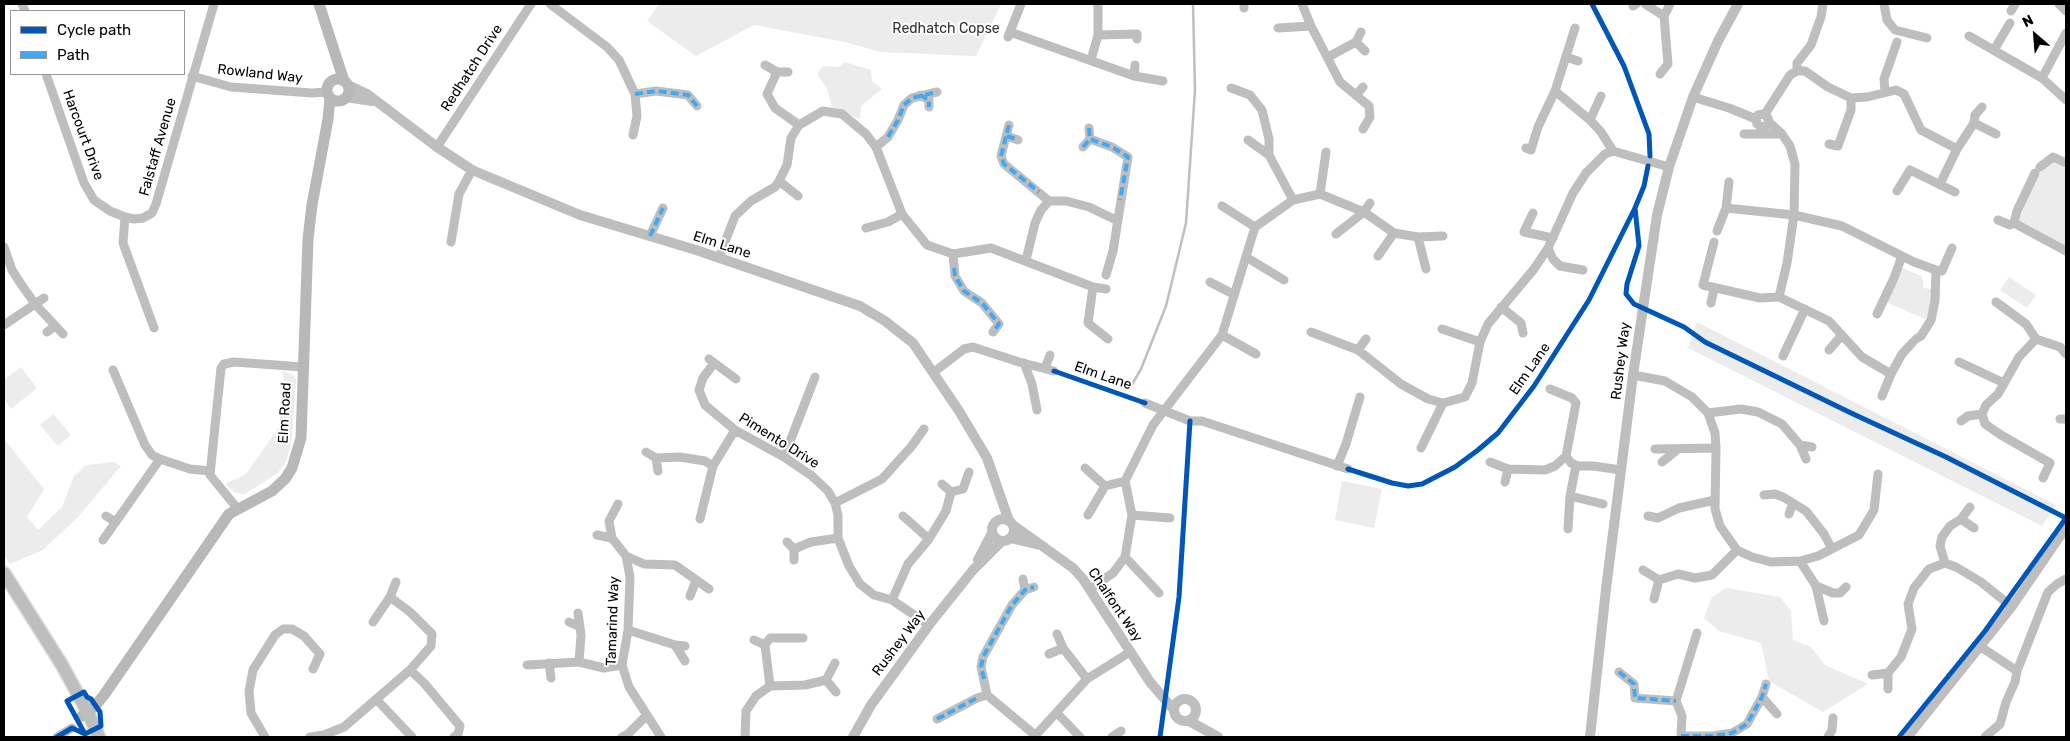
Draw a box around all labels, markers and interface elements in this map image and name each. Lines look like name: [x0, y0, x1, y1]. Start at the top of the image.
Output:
legend: [10, 10, 185, 75]
north arrow: [2010, 10, 2060, 60]
text: N: [2020, 11, 2036, 31]
text: Cycle path: [57, 21, 131, 39]
street label: Redhatch Drive: [438, 21, 506, 115]
park label: Redhatch Copse: [892, 21, 1000, 37]
text: Path: [57, 46, 90, 64]
street label: Rowland Way: [216, 61, 304, 87]
street label: Harcourt Drive: [59, 87, 107, 183]
street label: Falstaff Avenue: [136, 96, 180, 198]
street label: Elm Lane: [691, 228, 753, 262]
street label: Rushey Way: [1608, 321, 1634, 401]
street label: Elm Lane: [1506, 340, 1554, 398]
street label: Elm Lane: [1072, 358, 1134, 394]
street label: Elm Road: [275, 382, 295, 444]
street label: Pimento Drive: [736, 410, 822, 472]
street label: Chalfont Way: [1084, 565, 1146, 645]
street label: Tamarind Way: [603, 576, 623, 666]
street label: Rushey Way: [869, 607, 929, 679]

